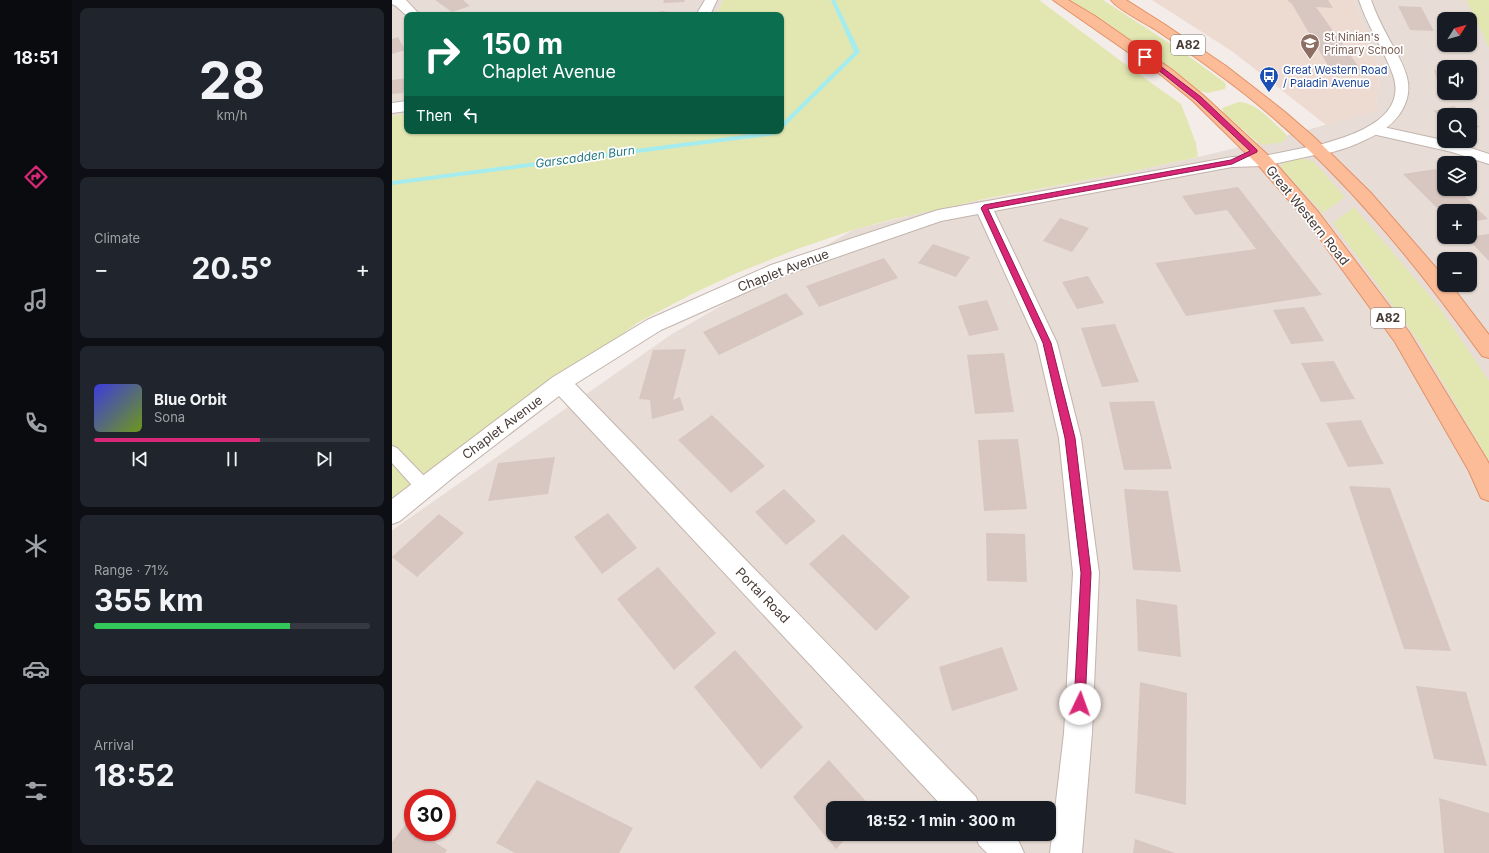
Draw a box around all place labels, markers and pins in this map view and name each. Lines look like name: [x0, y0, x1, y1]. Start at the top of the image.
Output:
place label: St Ninian's Primary School: [1324, 30, 1403, 57]
school or university icon: St Ninian's Primary School: [1299, 32, 1321, 60]
pin: [1128, 40, 1162, 74]
place label: Great Western Road / Paladin Avenue: [1283, 63, 1387, 90]
bus stop icon: Great Western Road / Paladin Avenue: [1258, 65, 1280, 93]

